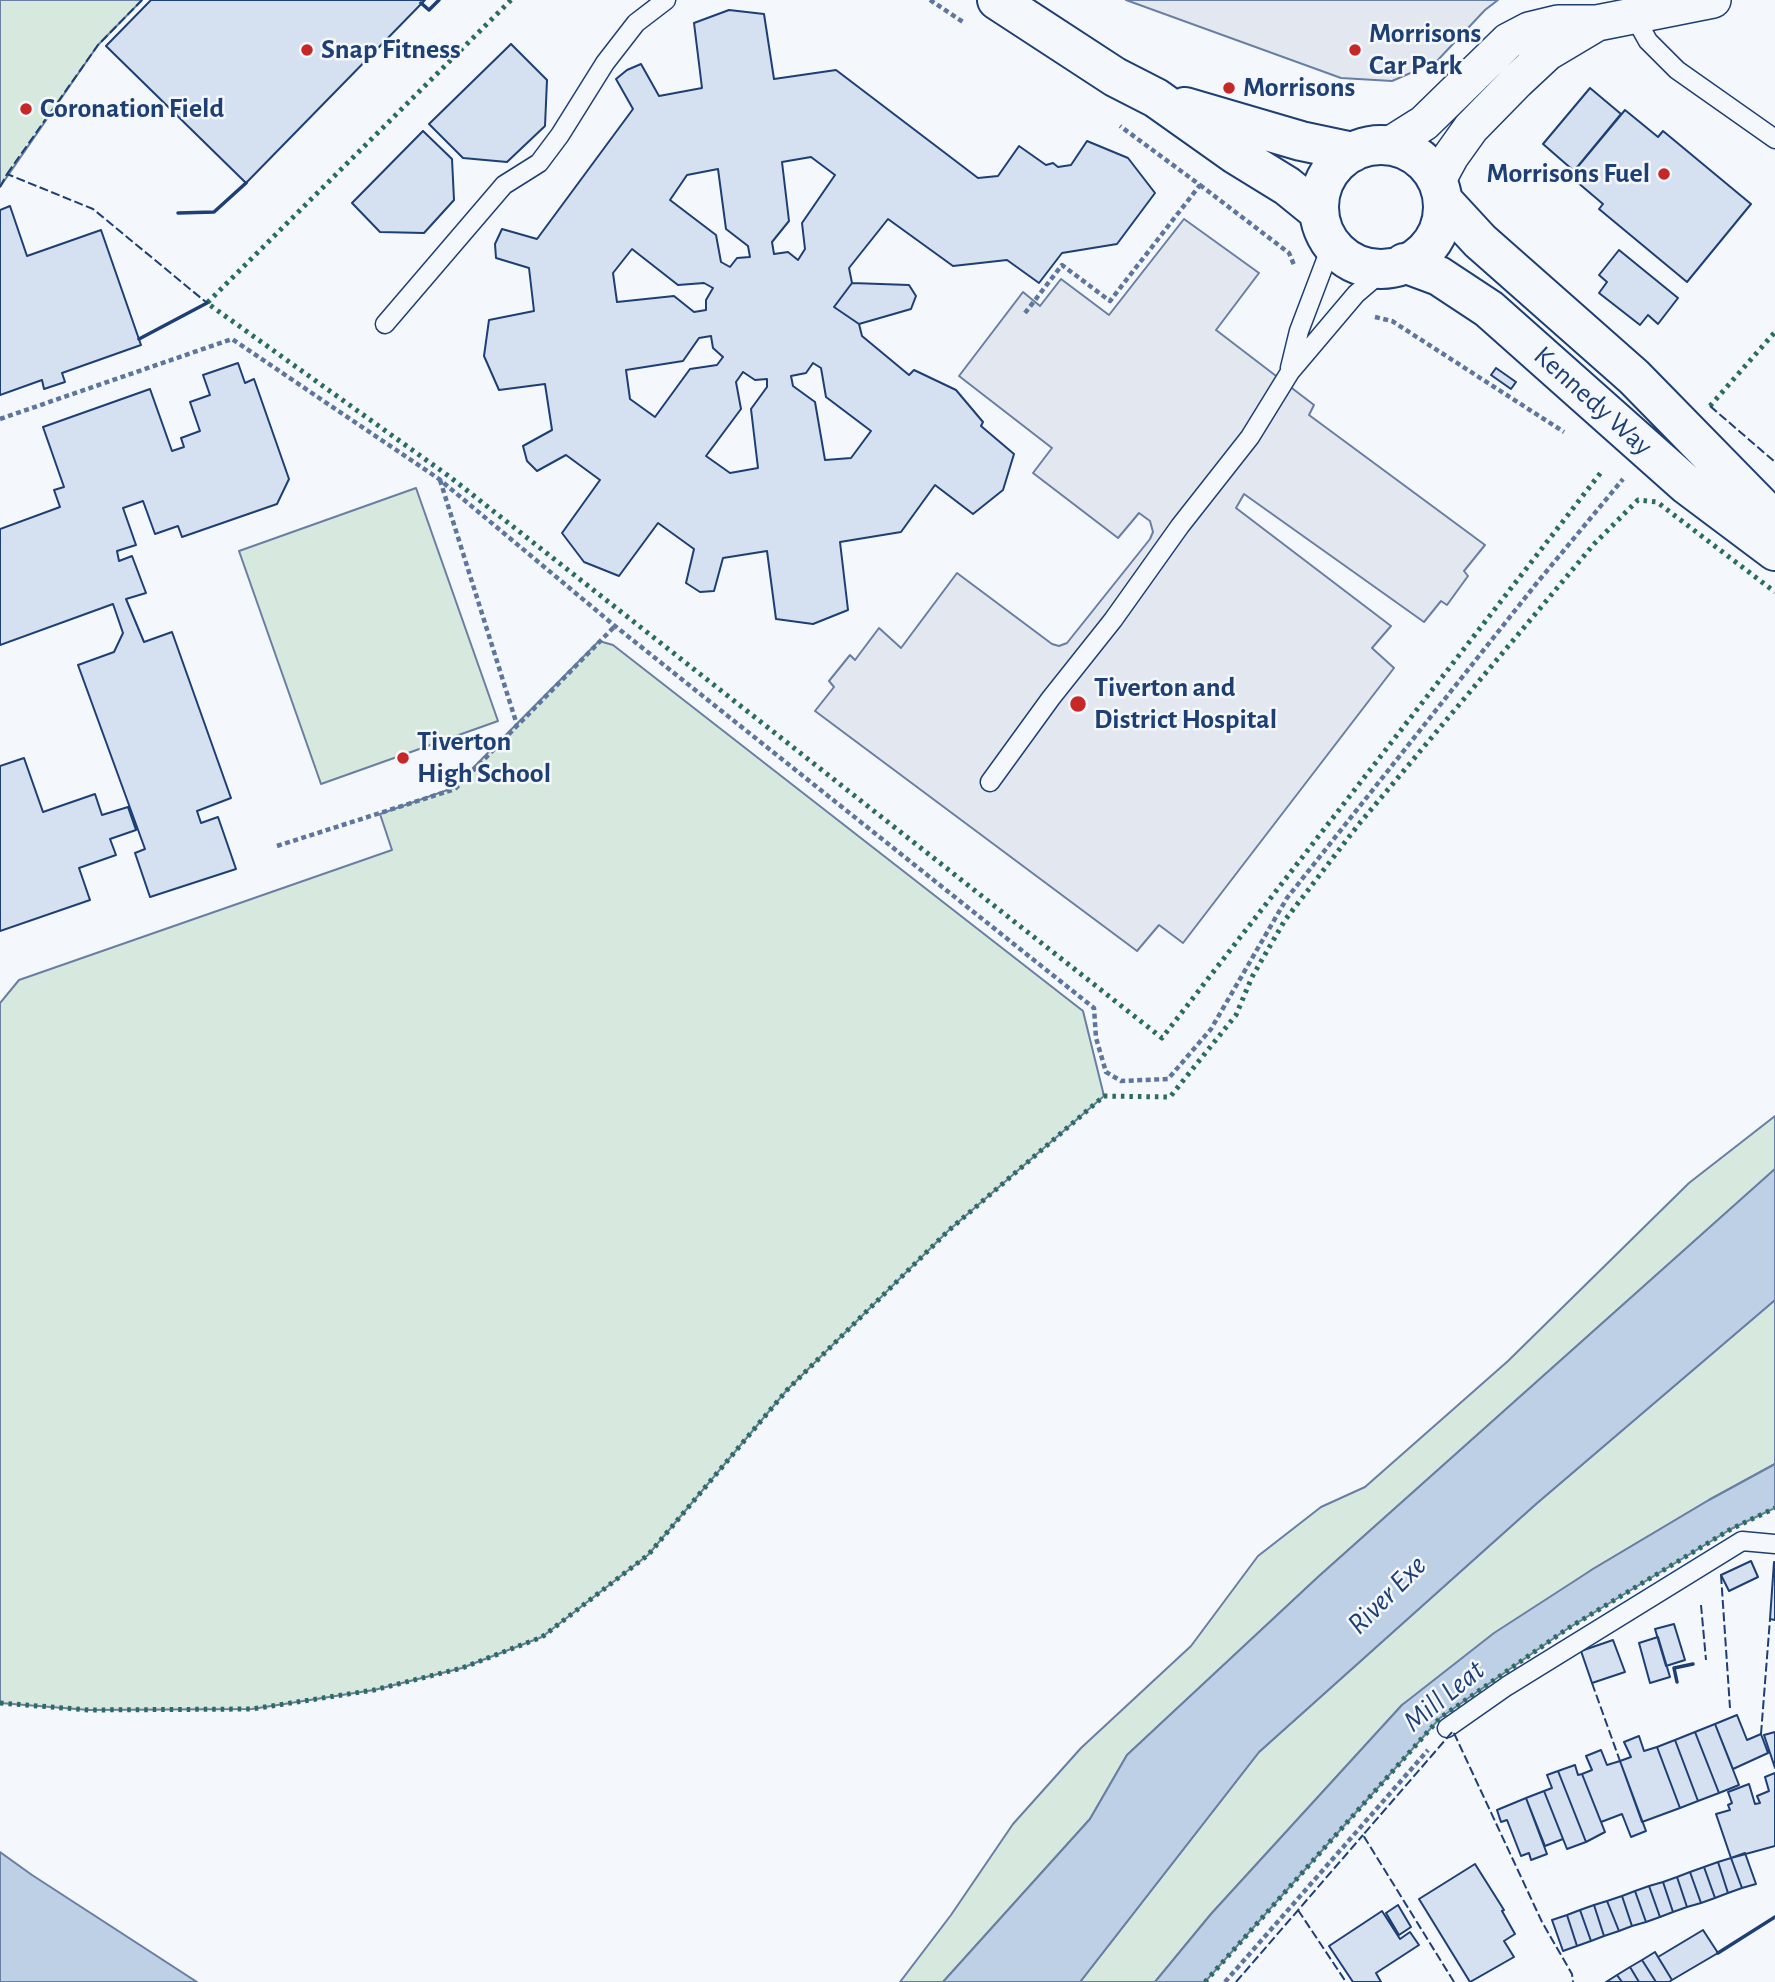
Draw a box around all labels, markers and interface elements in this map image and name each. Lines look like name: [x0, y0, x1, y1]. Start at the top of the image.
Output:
place label: Morrisons Car Park: [1369, 17, 1481, 83]
place label: Snap Fitness: [321, 33, 461, 67]
marker: Snap Fitness: [299, 42, 315, 58]
marker: Morrisons Car Park: [1347, 42, 1363, 58]
place label: Morrisons: [1243, 71, 1355, 105]
marker: Morrisons: [1221, 80, 1237, 96]
place label: Coronation Field: [40, 92, 224, 126]
marker: Coronation Field: [18, 101, 34, 117]
place label: Morrisons Fuel: [1487, 157, 1650, 191]
marker: Morrisons Fuel: [1656, 166, 1672, 182]
street label: Kennedy Way: [1527, 339, 1659, 463]
place label: Tiverton and District Hospital: [1094, 671, 1277, 737]
marker: Tiverton and District Hospital: [1068, 694, 1088, 714]
place label: Tiverton High School: [417, 725, 551, 791]
marker: Tiverton High School: [395, 750, 411, 766]
water label: River Exe: [1340, 1548, 1434, 1642]
water label: Mill Leat: [1396, 1652, 1492, 1740]

